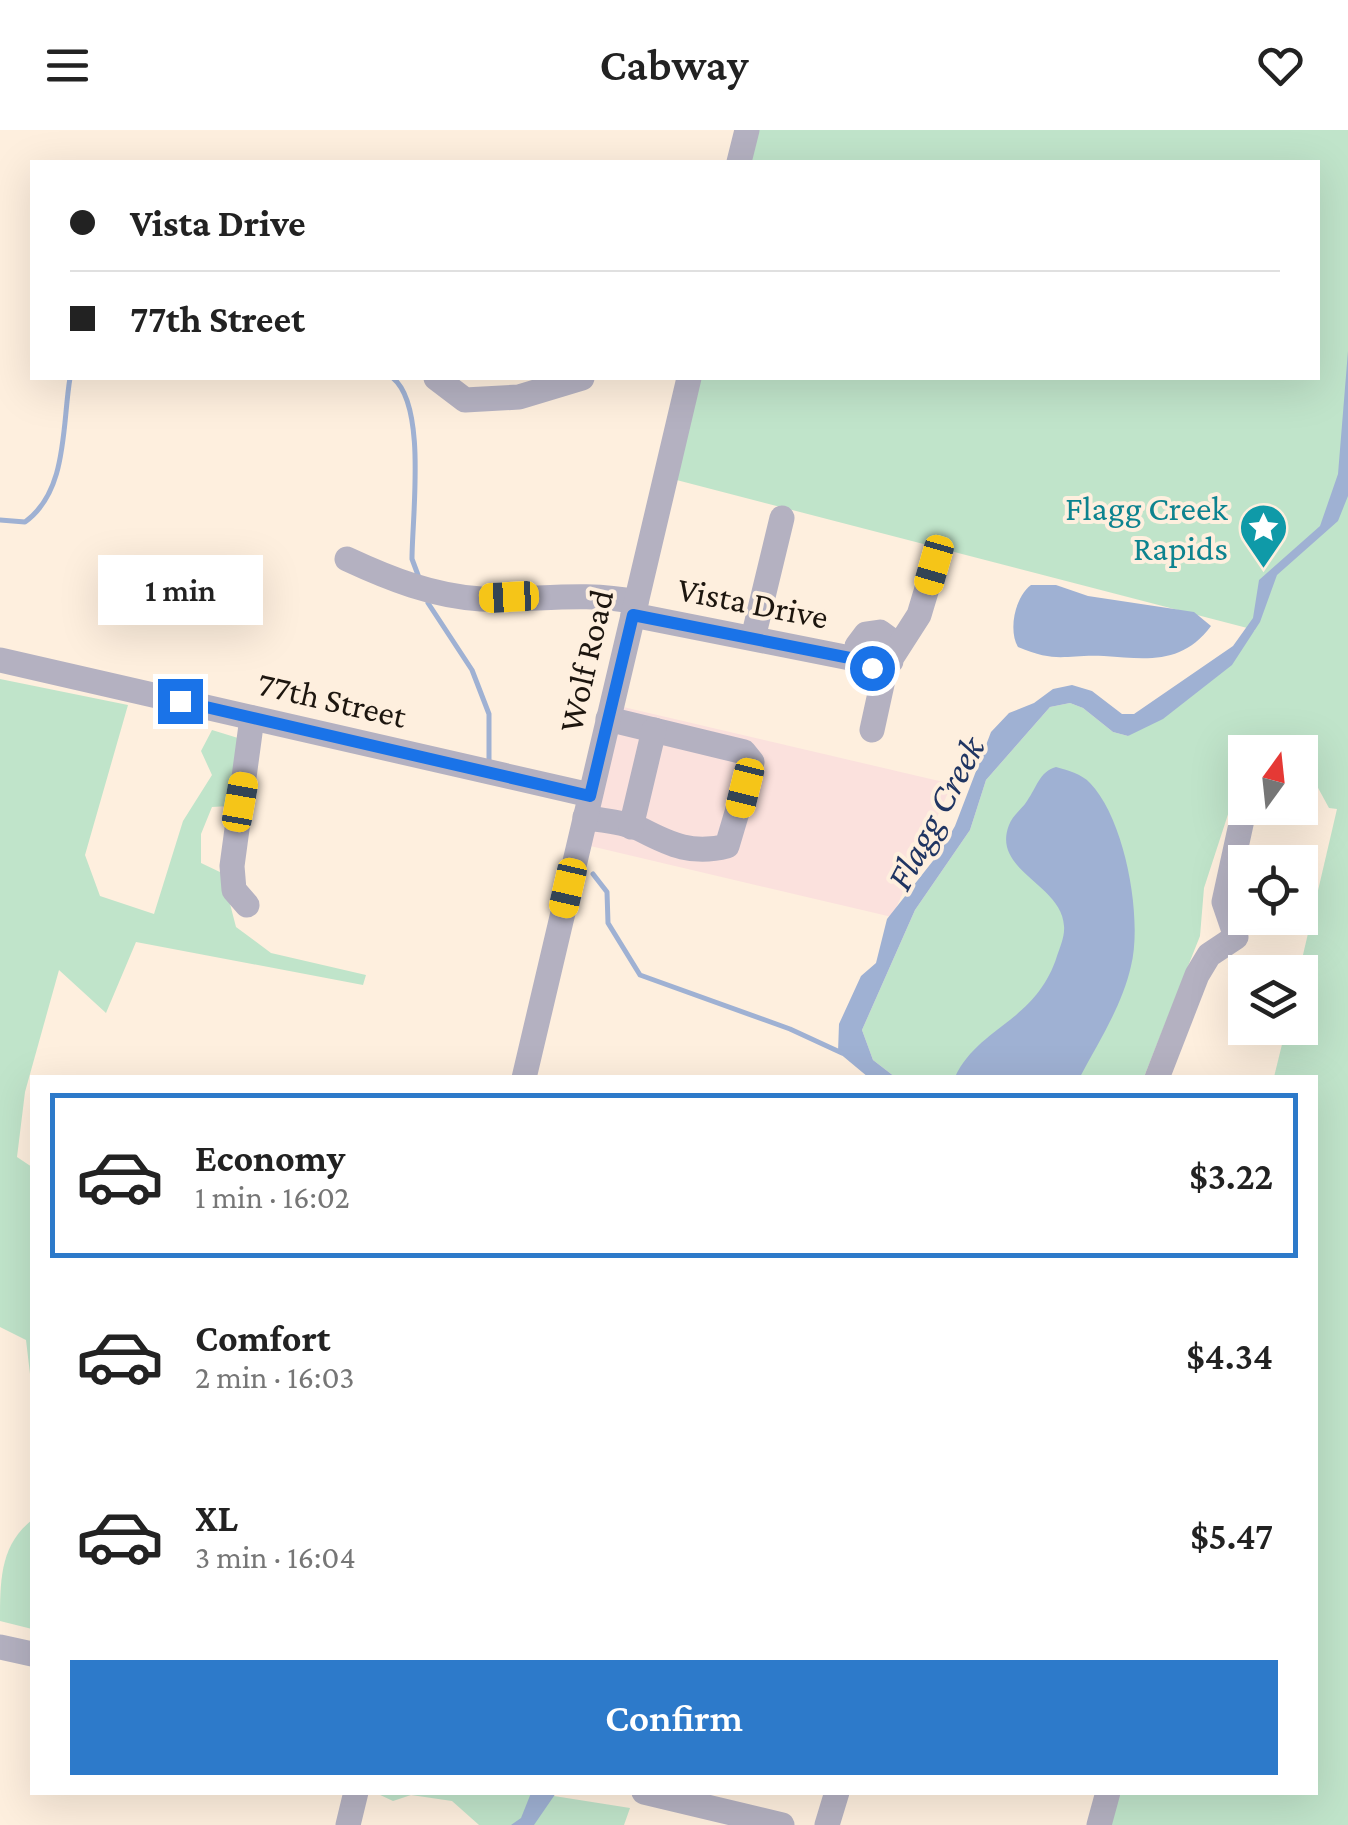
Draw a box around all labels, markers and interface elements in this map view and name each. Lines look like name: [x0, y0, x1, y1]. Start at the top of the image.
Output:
icon: menu: [40, 38, 95, 93]
icon: heart: [1253, 38, 1308, 93]
text: Cabway: [600, 40, 748, 90]
text: Vista Drive: [130, 202, 306, 244]
text: 77th Street: [130, 298, 305, 340]
place label: Flagg Creek Rapids: [1065, 489, 1228, 568]
place icon: Flagg Creek Rapids: [1237, 502, 1289, 570]
car: [911, 532, 957, 598]
callout: 1 min: [98, 556, 262, 626]
street label: Vista Drive: [674, 569, 832, 637]
text: 1 min: [145, 572, 216, 608]
car: [478, 580, 540, 614]
street label: Wolf Road: [551, 586, 621, 736]
route start: [850, 646, 895, 691]
street label: 77th Street: [254, 664, 410, 736]
route end: [158, 679, 203, 724]
water label: Flagg Creek: [877, 728, 993, 897]
north arrow: [1228, 735, 1318, 825]
map controls: [1228, 735, 1318, 1045]
car: [723, 755, 767, 821]
car: [220, 770, 260, 834]
button: locate: [1228, 845, 1318, 935]
car: [547, 855, 589, 921]
button: layers: [1228, 955, 1318, 1045]
icon: car: [75, 1131, 165, 1221]
text: Economy: [195, 1137, 345, 1179]
text: $3.22: [1189, 1155, 1273, 1197]
text: 1 min · 16:02: [195, 1179, 350, 1215]
icon: car: [75, 1311, 165, 1401]
text: Comfort: [195, 1317, 331, 1359]
text: $4.34: [1186, 1335, 1273, 1377]
text: 2 min · 16:03: [195, 1359, 354, 1395]
icon: car: [75, 1491, 165, 1581]
text: XL: [195, 1497, 238, 1539]
text: $5.47: [1190, 1515, 1273, 1557]
text: 3 min · 16:04: [195, 1539, 356, 1575]
button: Confirm: [70, 1660, 1278, 1775]

